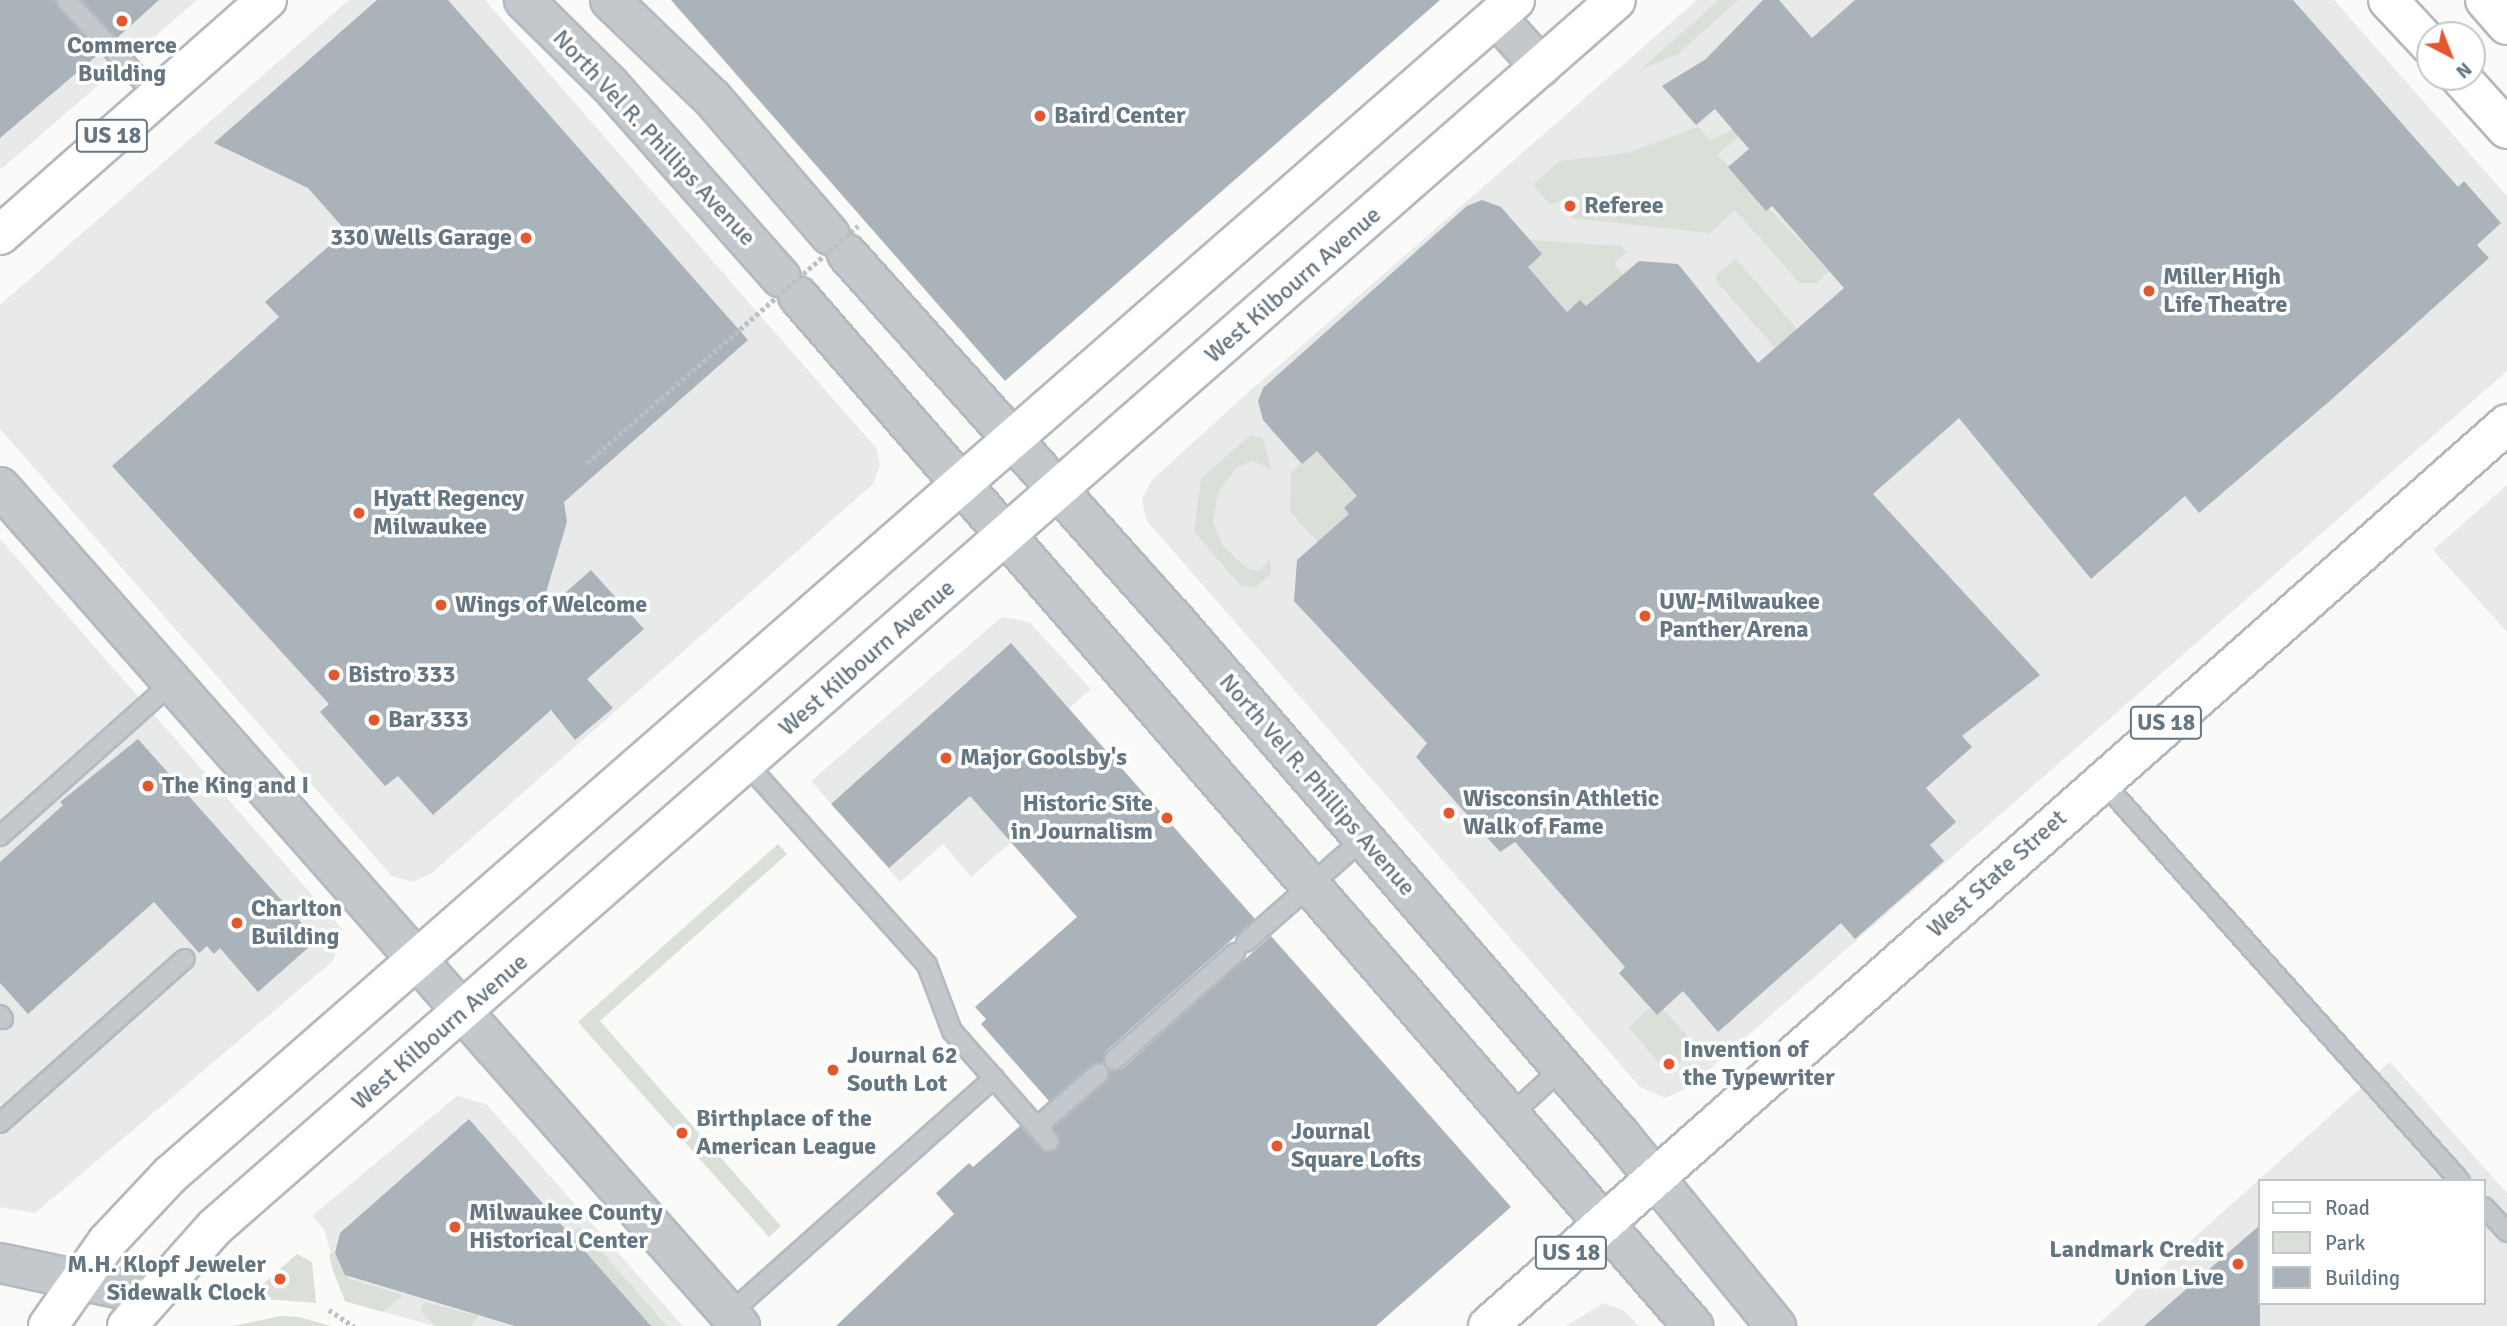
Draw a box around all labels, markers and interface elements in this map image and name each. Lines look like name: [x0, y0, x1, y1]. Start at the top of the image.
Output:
marker: Commerce Building: [114, 13, 130, 29]
north arrow: [2416, 21, 2486, 91]
street label: North Vel R. Phillips Avenue: [546, 24, 762, 252]
place label: Commerce Building: [67, 32, 177, 88]
text: N: [2451, 57, 2477, 83]
place label: Baird Center: [1054, 102, 1186, 130]
marker: Baird Center: [1032, 108, 1048, 124]
road number: US 18: [75, 116, 149, 155]
place label: Referee: [1584, 192, 1664, 220]
marker: Referee: [1562, 198, 1578, 214]
street label: West Kilbourn Avenue: [1199, 201, 1387, 369]
place label: 330 Wells Garage: [330, 224, 512, 252]
marker: 330 Wells Garage: [518, 230, 534, 246]
place label: Miller High Life Theatre: [2163, 263, 2287, 319]
marker: Miller High Life Theatre: [2141, 283, 2157, 299]
place label: Hyatt Regency Milwaukee: [373, 485, 524, 541]
marker: Hyatt Regency Milwaukee: [351, 505, 367, 521]
street label: West Kilbourn Avenue: [773, 574, 961, 742]
place label: UW-Milwaukee Panther Arena: [1659, 588, 1820, 644]
place label: Wings of Welcome: [455, 591, 647, 619]
marker: Wings of Welcome: [433, 597, 449, 613]
marker: UW-Milwaukee Panther Arena: [1637, 608, 1653, 624]
place label: Bistro 333: [348, 661, 455, 689]
marker: Bistro 333: [326, 667, 342, 683]
street label: North Vel R. Phillips Avenue: [1213, 668, 1421, 902]
road number: US 18: [2129, 704, 2203, 743]
place label: Bar 333: [388, 706, 469, 734]
marker: Bar 333: [366, 712, 382, 728]
place label: Major Goolsby's: [960, 744, 1127, 772]
marker: Major Goolsby's: [938, 750, 954, 766]
place label: The King and I: [162, 772, 309, 800]
marker: The King and I: [140, 778, 156, 794]
place label: Wisconsin Athletic Walk of Fame: [1463, 785, 1659, 841]
place label: Historic Site in Journalism: [1011, 790, 1153, 846]
street label: West State Street: [1921, 804, 2073, 944]
marker: Wisconsin Athletic Walk of Fame: [1441, 805, 1457, 821]
marker: Historic Site in Journalism: [1159, 810, 1175, 826]
place label: Charlton Building: [251, 895, 342, 951]
marker: Charlton Building: [229, 915, 245, 931]
street label: West Kilbourn Avenue: [346, 948, 534, 1116]
place label: Invention of the Typewriter: [1683, 1036, 1835, 1092]
place label: Journal 62 South Lot: [847, 1042, 958, 1098]
marker: Invention of the Typewriter: [1661, 1056, 1677, 1072]
marker: Journal 62 South Lot: [825, 1062, 841, 1078]
place label: Birthplace of the American League: [696, 1105, 876, 1161]
place label: Journal Square Lofts: [1291, 1118, 1421, 1174]
marker: Birthplace of the American League: [674, 1125, 690, 1141]
marker: Journal Square Lofts: [1269, 1138, 1285, 1154]
legend: [2258, 1179, 2486, 1305]
text: Road: [2325, 1195, 2370, 1221]
place label: Milwaukee County Historical Center: [469, 1199, 663, 1255]
marker: Milwaukee County Historical Center: [447, 1219, 463, 1235]
text: Park: [2325, 1230, 2365, 1256]
road number: US 18: [1534, 1234, 1608, 1272]
place label: Landmark Credit Union Live: [2049, 1236, 2224, 1292]
place label: M.H. Klopf Jeweler Sidewalk Clock: [67, 1251, 266, 1307]
marker: Landmark Credit Union Live: [2230, 1256, 2246, 1272]
text: Building: [2325, 1265, 2400, 1291]
marker: M.H. Klopf Jeweler Sidewalk Clock: [272, 1271, 288, 1287]

